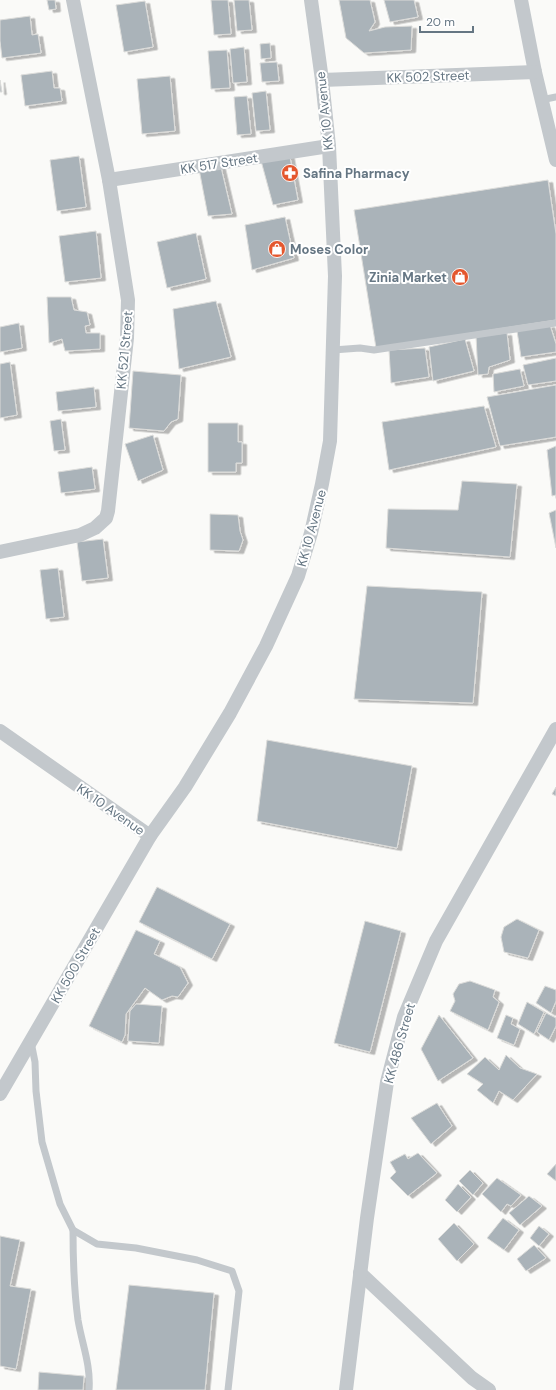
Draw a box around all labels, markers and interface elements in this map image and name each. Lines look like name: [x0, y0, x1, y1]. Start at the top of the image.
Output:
scale bar: [420, 8, 473, 34]
text: 20 m: [426, 14, 455, 30]
street label: KK 502 Street: [386, 67, 470, 86]
street label: KK 10 Avenue: [312, 71, 337, 151]
street label: KK 517 Street: [179, 149, 259, 178]
pharmacy icon: Safina Pharmacy: [280, 163, 300, 183]
place label: Safina Pharmacy: [303, 165, 410, 182]
shop icon: Moses Color: [267, 239, 287, 259]
place label: Moses Color: [290, 241, 369, 258]
shop icon: Zinia Market: [450, 267, 470, 287]
place label: Zinia Market: [369, 269, 447, 286]
street label: KK 521 Street: [113, 310, 136, 390]
street label: KK 10 Avenue: [293, 488, 330, 569]
street label: KK 10 Avenue: [73, 780, 148, 839]
street label: KK 500 Street: [47, 924, 104, 1006]
street label: KK 486 Street: [380, 1001, 419, 1085]

